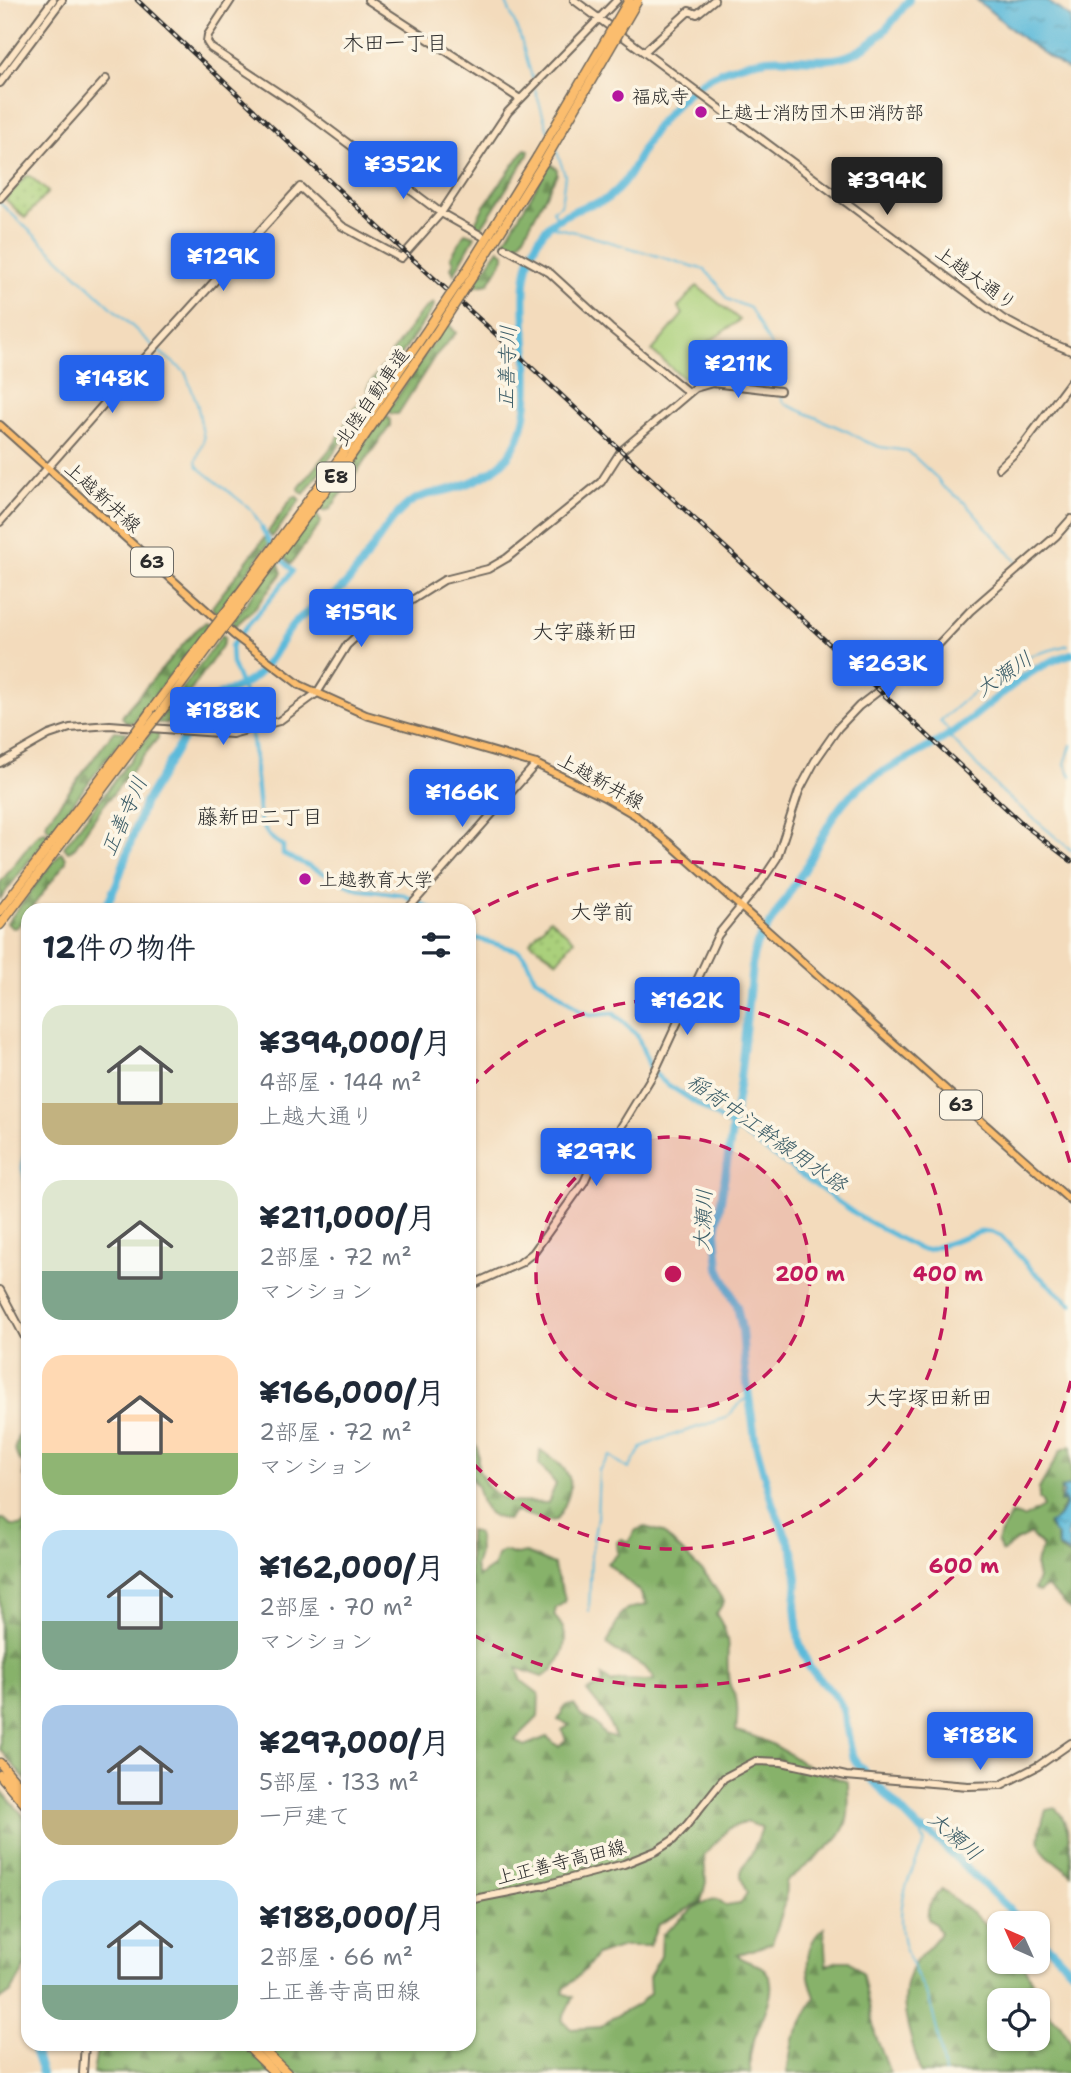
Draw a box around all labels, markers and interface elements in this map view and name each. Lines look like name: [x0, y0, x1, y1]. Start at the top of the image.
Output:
district label: 木田一丁目: [343, 29, 448, 57]
place label: 福成寺: [632, 84, 689, 109]
marker: 福成寺: [610, 88, 626, 104]
place label: 上越士消防団木田消防部: [715, 100, 924, 125]
marker: 上越士消防団木田消防部: [693, 104, 709, 120]
pin: ¥352K: [354, 142, 452, 201]
text: ¥352K: [364, 149, 442, 179]
pin: ¥394K: [838, 158, 936, 217]
text: ¥394K: [847, 165, 927, 195]
pin: ¥129K: [174, 233, 272, 293]
street label: 上越大通り: [930, 240, 1022, 316]
text: ¥129K: [187, 241, 259, 271]
water label: 正善寺川: [492, 325, 522, 409]
pin: ¥211K: [689, 340, 787, 400]
street label: 北陸自動車道: [329, 343, 415, 451]
text: ¥211K: [704, 348, 772, 378]
pin: ¥148K: [63, 356, 161, 415]
text: ¥148K: [75, 363, 149, 393]
street label: 上越新井線: [59, 456, 147, 538]
road number: E8: [317, 462, 355, 491]
road number: 63: [131, 548, 173, 576]
pin: ¥159K: [312, 590, 410, 649]
text: ¥159K: [325, 597, 397, 627]
district label: 大字藤新田: [533, 618, 638, 646]
pin: ¥263K: [839, 640, 937, 700]
water label: 大瀬川: [970, 645, 1038, 703]
text: ¥263K: [849, 648, 928, 678]
pin: ¥188K: [174, 688, 272, 747]
text: ¥188K: [186, 695, 260, 725]
street label: 上越新井線: [553, 747, 649, 815]
pin: ¥166K: [413, 770, 511, 829]
water label: 正善寺川: [94, 772, 154, 860]
text: ¥166K: [425, 777, 499, 807]
district label: 藤新田二丁目: [197, 803, 323, 831]
place label: 上越教育大学: [319, 867, 433, 892]
marker: 上越教育大学: [297, 871, 313, 887]
district label: 大学前: [571, 898, 634, 926]
icon: filters: [417, 926, 455, 964]
text: 12件の物件: [42, 927, 196, 968]
pin: ¥162K: [638, 978, 736, 1037]
text: ¥162K: [651, 985, 723, 1015]
text: ¥394,000/月: [259, 1022, 452, 1063]
icon: home: [98, 1033, 182, 1117]
text: 4部屋 · 144 m²: [259, 1067, 422, 1097]
water label: 稲荷中江幹線用水路: [682, 1067, 853, 1199]
road number: 63: [940, 1090, 982, 1120]
text: 上越大通り: [259, 1101, 374, 1131]
pin: ¥297K: [547, 1128, 645, 1188]
text: ¥297K: [557, 1136, 635, 1166]
water label: 大瀬川: [687, 1188, 719, 1252]
text: ¥211,000/月: [259, 1197, 436, 1238]
icon: home: [98, 1208, 182, 1292]
text: 2部屋 · 72 m²: [259, 1242, 412, 1272]
text: 200 m: [775, 1260, 845, 1288]
text: 400 m: [913, 1260, 983, 1288]
centre of rings: [661, 1262, 685, 1286]
text: マンション: [259, 1276, 373, 1306]
text: ¥166,000/月: [259, 1372, 445, 1413]
icon: home: [98, 1383, 182, 1467]
district label: 大字塚田新田: [866, 1384, 992, 1412]
text: 2部屋 · 72 m²: [259, 1417, 412, 1447]
text: マンション: [259, 1451, 373, 1481]
text: ¥162,000/月: [259, 1547, 445, 1588]
text: 600 m: [929, 1552, 999, 1580]
icon: home: [98, 1558, 182, 1642]
text: 2部屋 · 70 m²: [259, 1592, 413, 1622]
text: マンション: [259, 1626, 373, 1656]
pin: ¥188K: [931, 1712, 1029, 1772]
text: ¥188K: [943, 1720, 1017, 1750]
text: ¥297,000/月: [259, 1722, 450, 1763]
icon: home: [98, 1733, 182, 1817]
text: 5部屋 · 133 m²: [259, 1767, 419, 1797]
text: 一戸建て: [259, 1801, 351, 1831]
water label: 大瀬川: [922, 1805, 988, 1867]
street label: 上正善寺高田線: [493, 1834, 629, 1890]
text: ¥188,000/月: [259, 1897, 446, 1938]
icon: home: [98, 1908, 182, 1992]
north arrow: [987, 1911, 1050, 1974]
map controls: [987, 1911, 1050, 2051]
text: 2部屋 · 66 m²: [259, 1942, 413, 1972]
text: 上正善寺高田線: [259, 1976, 420, 2006]
button: locate: [987, 1988, 1050, 2051]

